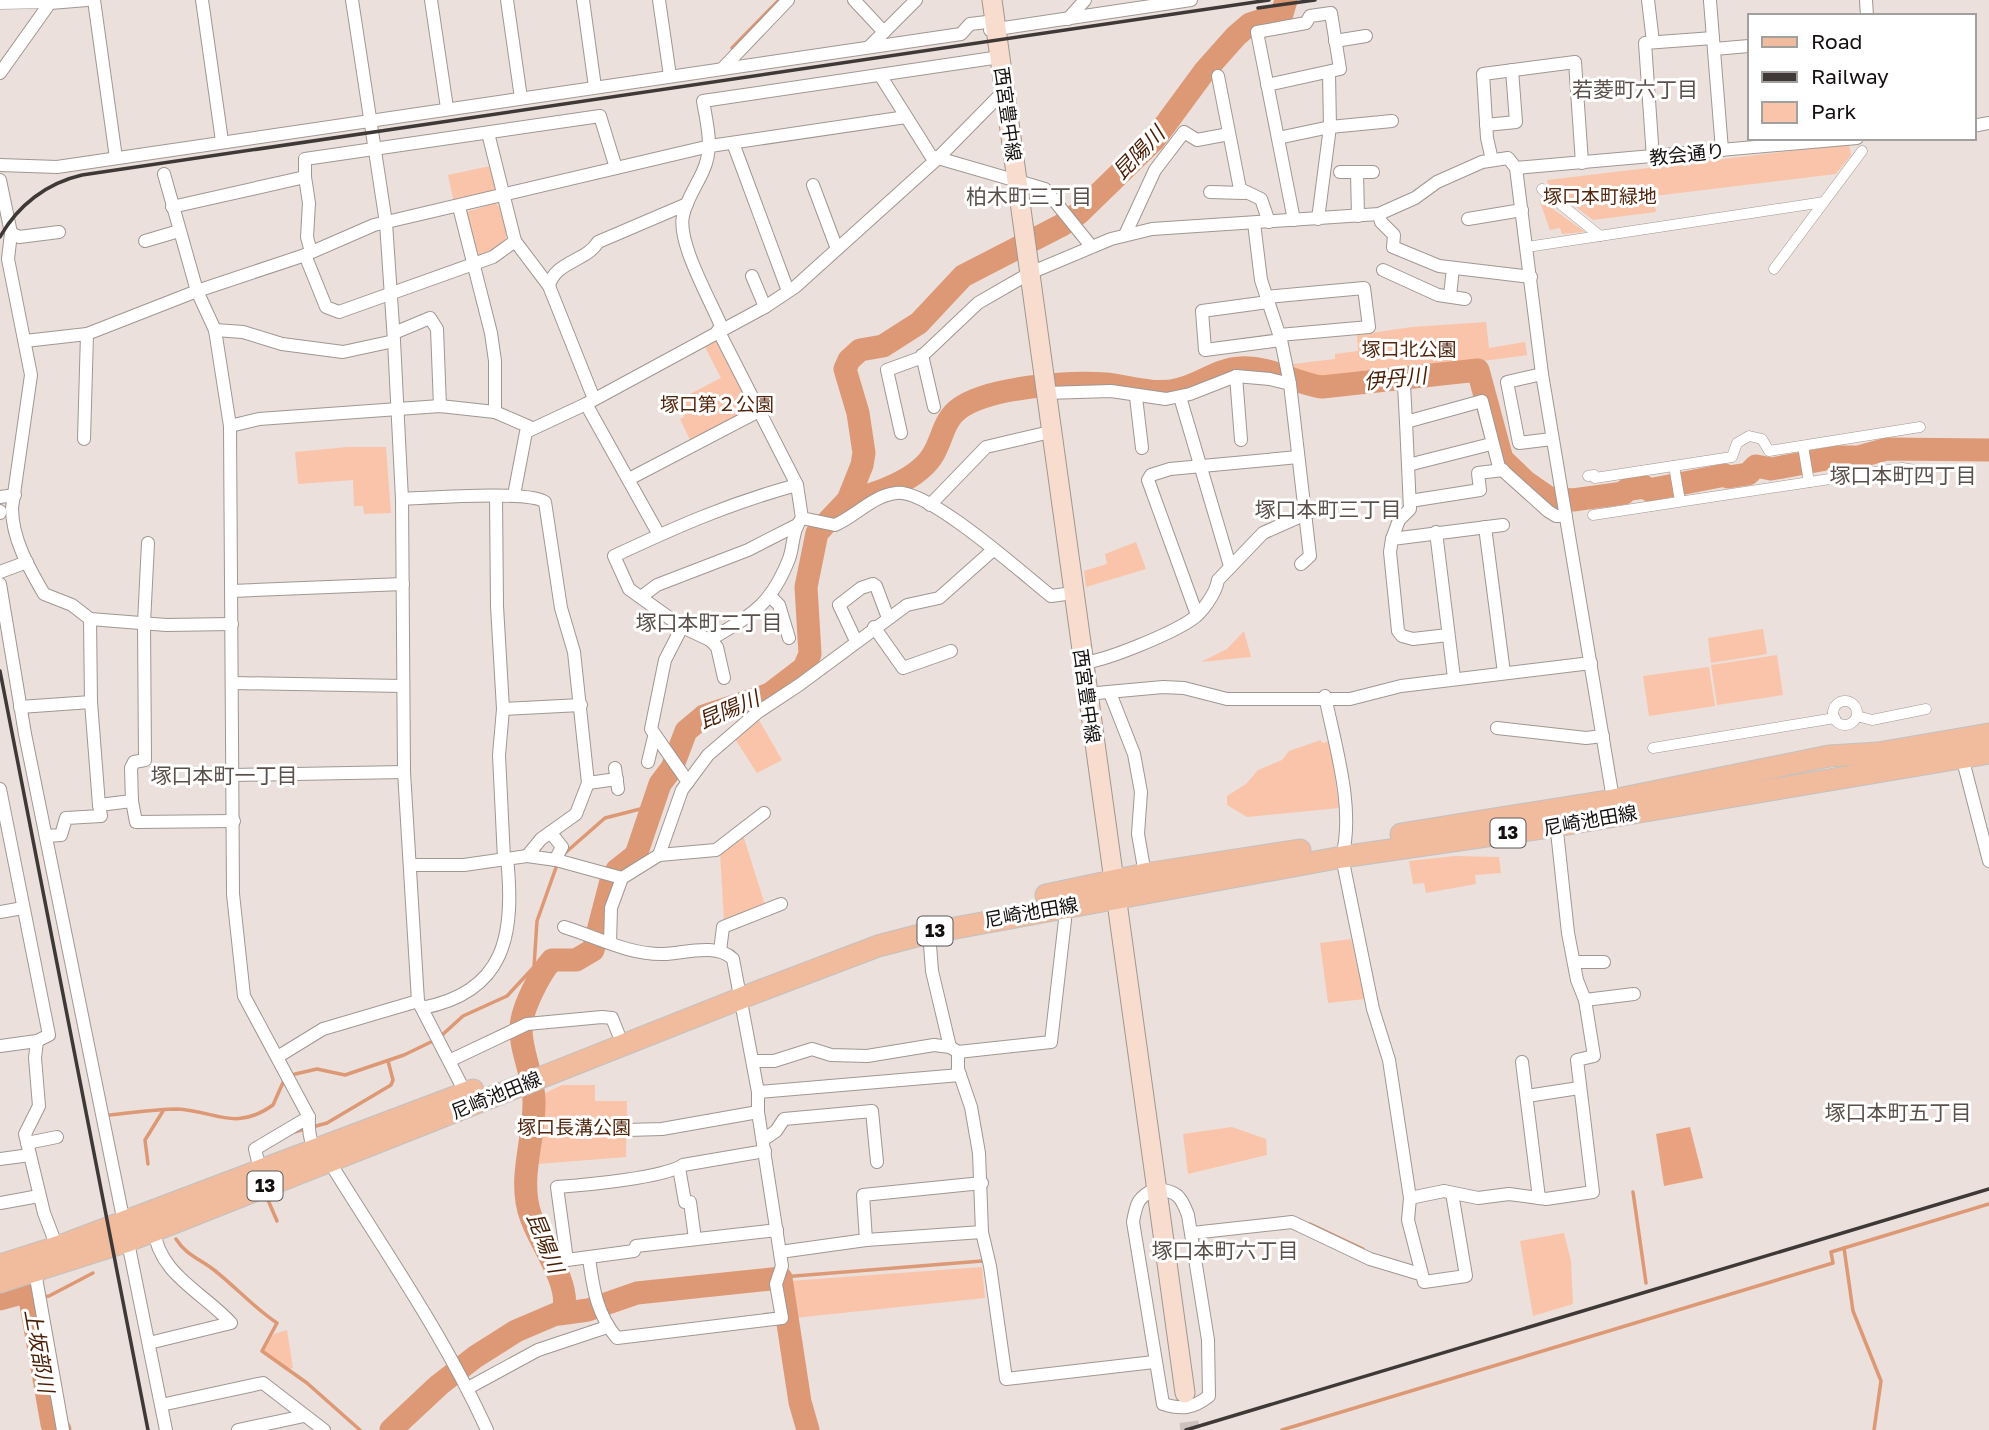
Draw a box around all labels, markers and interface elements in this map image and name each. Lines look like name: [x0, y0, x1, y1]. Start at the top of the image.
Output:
legend: [1748, 14, 1975, 140]
text: Road: [1811, 28, 1862, 54]
text: Railway: [1811, 63, 1889, 89]
street label: 西宮豊中線: [990, 65, 1026, 163]
district label: 若菱町六丁目: [1572, 76, 1698, 102]
text: Park: [1811, 98, 1857, 124]
water label: 昆陽川: [1107, 119, 1171, 184]
street label: 教会通り: [1648, 138, 1726, 169]
district label: 柏木町三丁目: [966, 183, 1092, 209]
park label: 塚口本町緑地: [1543, 184, 1657, 207]
park label: 塚口北公園: [1361, 337, 1457, 360]
water label: 伊丹川: [1362, 362, 1430, 394]
park label: 塚口第２公園: [660, 392, 774, 415]
district label: 塚口本町四丁目: [1830, 462, 1977, 488]
district label: 塚口本町三丁目: [1255, 496, 1402, 522]
district label: 塚口本町二丁目: [636, 609, 783, 635]
street label: 西宮豊中線: [1069, 647, 1105, 745]
water label: 昆陽川: [695, 684, 765, 733]
district label: 塚口本町一丁目: [151, 762, 298, 788]
street label: 尼崎池田線: [1541, 800, 1639, 839]
road number: 13: [1490, 818, 1526, 848]
street label: 尼崎池田線: [982, 892, 1080, 931]
road number: 13: [918, 916, 953, 946]
street label: 尼崎池田線: [447, 1066, 544, 1123]
district label: 塚口本町五丁目: [1825, 1099, 1972, 1125]
park label: 塚口長溝公園: [517, 1115, 631, 1138]
road number: 13: [247, 1171, 282, 1200]
water label: 昆陽川: [522, 1209, 571, 1279]
district label: 塚口本町六丁目: [1152, 1237, 1299, 1263]
water label: 上坂部川: [20, 1307, 60, 1396]

